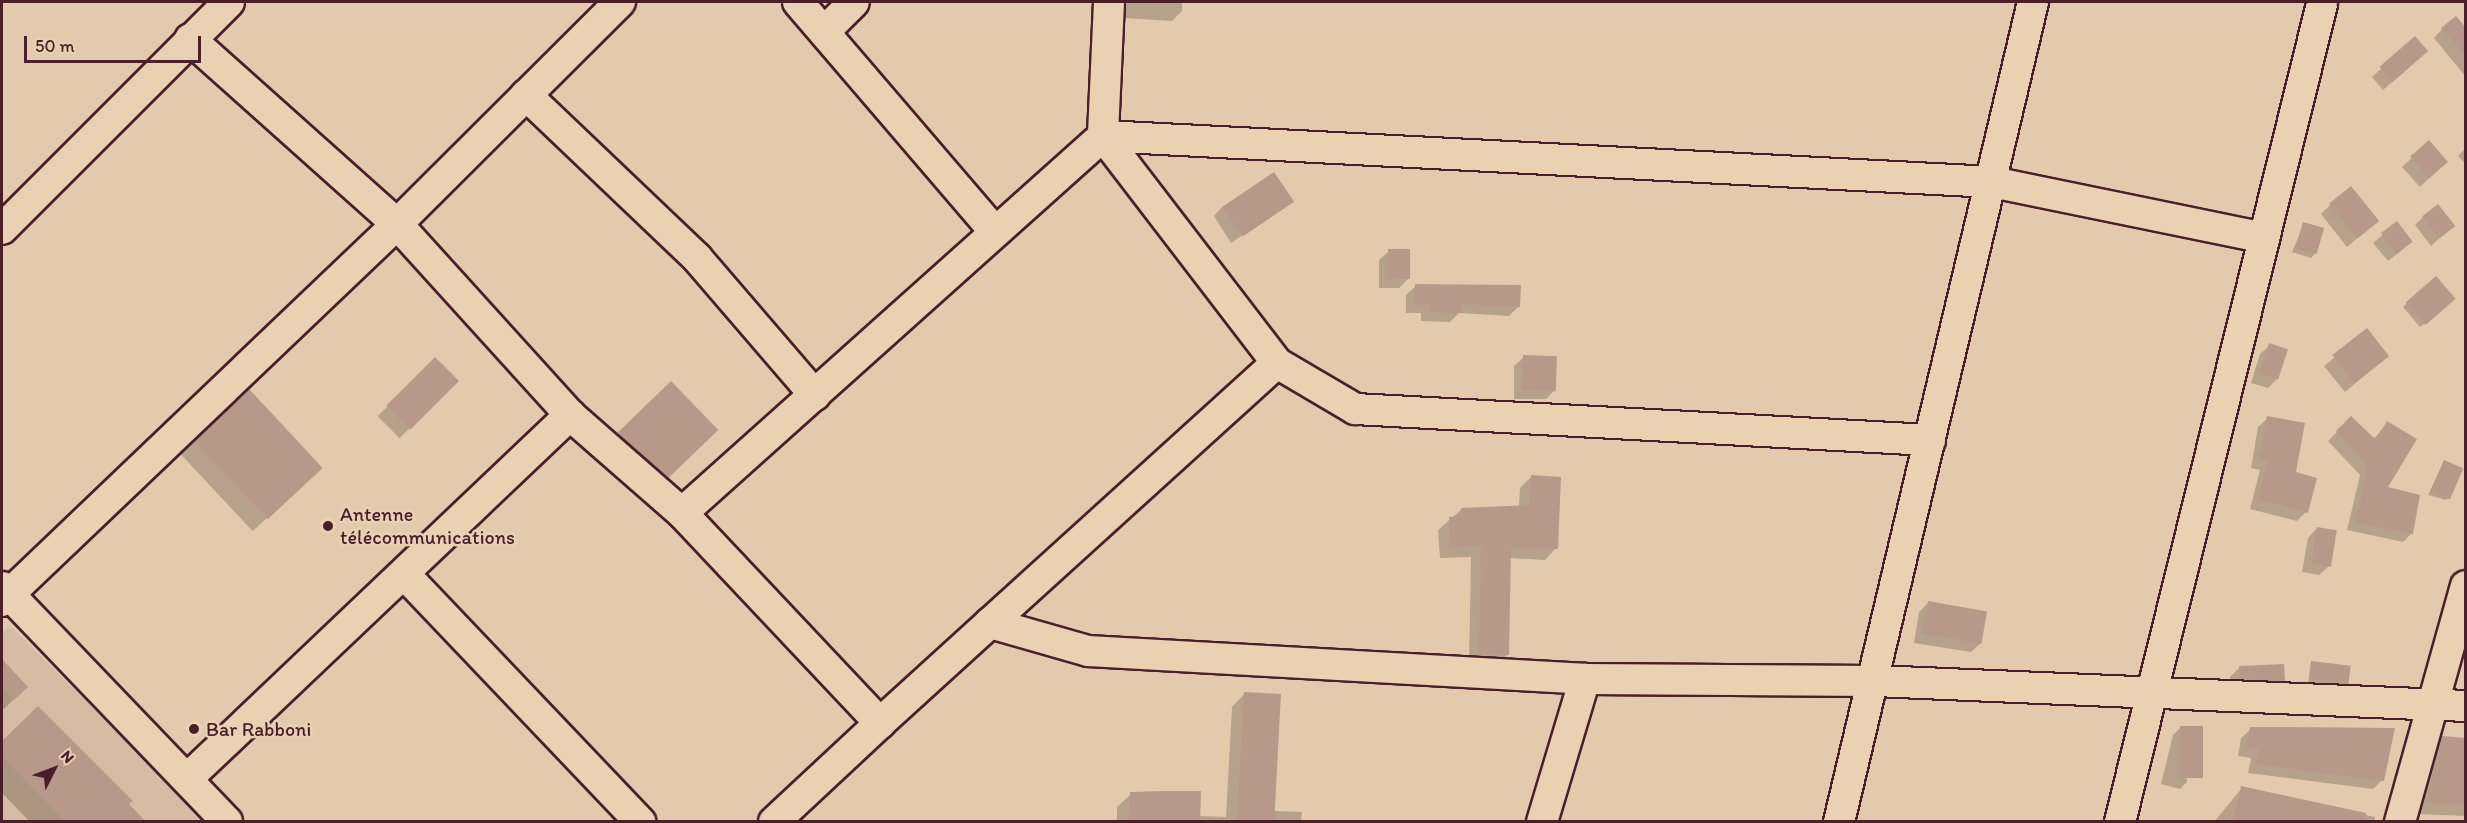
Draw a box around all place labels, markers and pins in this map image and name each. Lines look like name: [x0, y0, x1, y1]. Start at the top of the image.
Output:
place label: Antenne télécommunications: [340, 502, 515, 549]
marker: Antenne télécommunications: [321, 519, 335, 533]
place label: Bar Rabboni: [206, 717, 312, 741]
marker: Bar Rabboni: [187, 722, 201, 736]

